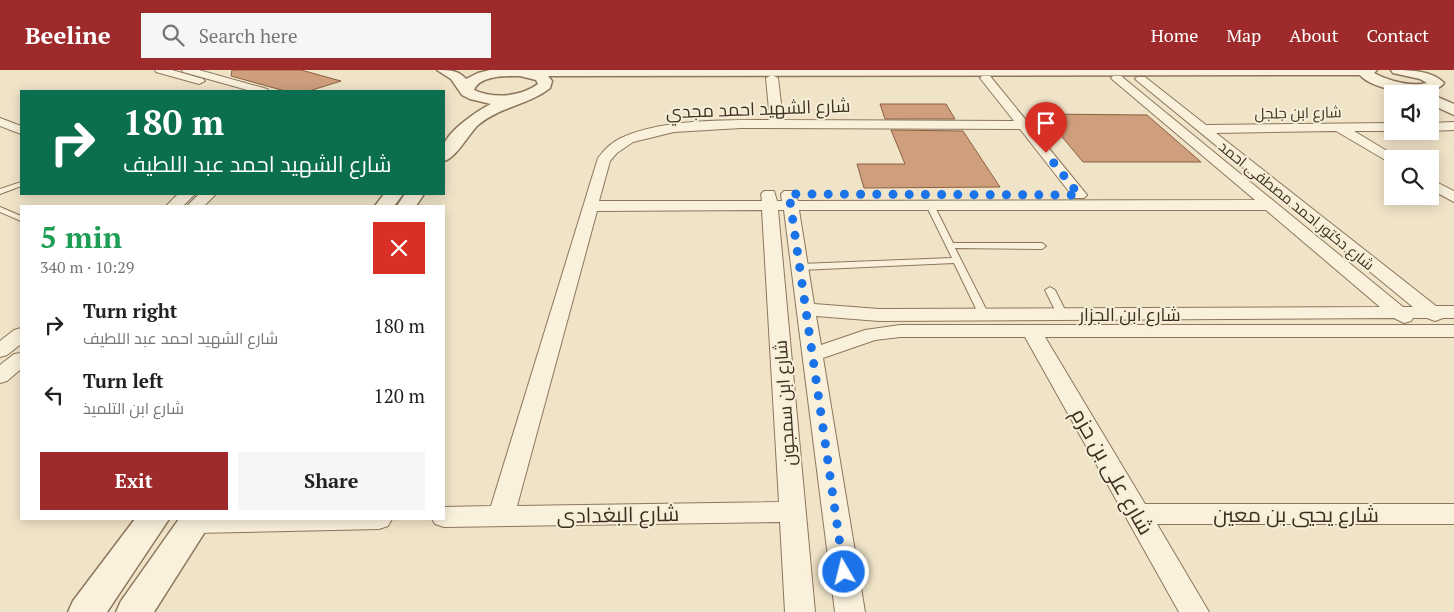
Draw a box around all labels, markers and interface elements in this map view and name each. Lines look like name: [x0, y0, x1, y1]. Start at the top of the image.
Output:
search box: [141, 13, 491, 58]
text: Beeline: [25, 19, 111, 51]
icon: search: [159, 21, 187, 49]
text: Search here: [199, 23, 297, 48]
text: Home: [1151, 23, 1198, 47]
text: Map: [1226, 23, 1261, 47]
text: About: [1289, 23, 1338, 47]
text: Contact: [1366, 23, 1429, 47]
map controls: [1384, 85, 1439, 205]
button: sound: [1384, 85, 1439, 140]
street label: شارع الشهيد احمد مجدي: [665, 93, 851, 126]
text: 180 m: [123, 99, 224, 145]
street label: شارع ابن جلجل: [1254, 101, 1342, 125]
pin: [1025, 102, 1067, 153]
icon: arrive: [1032, 109, 1060, 137]
icon: right: [40, 110, 105, 175]
street label: شارع دكتور احمد مصطفى احمد: [1214, 136, 1379, 276]
text: شارع الشهيد احمد عبد اللطيف: [123, 149, 392, 178]
button: search: [1384, 150, 1439, 205]
text: 5 min: [40, 217, 122, 257]
button: close: [373, 222, 425, 274]
text: 340 m · 10:29: [40, 256, 134, 278]
text: Turn right: [83, 298, 177, 323]
street label: شارع ابن الجزار: [1078, 302, 1181, 327]
icon: right: [40, 311, 68, 339]
text: 180 m: [374, 313, 425, 338]
text: شارع الشهيد احمد عبد اللطيف: [83, 327, 278, 349]
street label: شارع ابن سمجون: [768, 339, 801, 467]
text: Turn left: [83, 368, 164, 393]
icon: left: [40, 381, 68, 409]
text: 120 m: [374, 383, 425, 408]
text: شارع ابن التلميذ: [83, 397, 184, 419]
street label: شارع على بن حزم: [1065, 403, 1161, 540]
button: Exit: [40, 452, 228, 510]
button: Share: [238, 452, 425, 510]
street label: شارع البغدادى: [556, 499, 680, 530]
street label: شارع يحيي بن معين: [1213, 500, 1379, 529]
position arrow: [817, 545, 869, 597]

